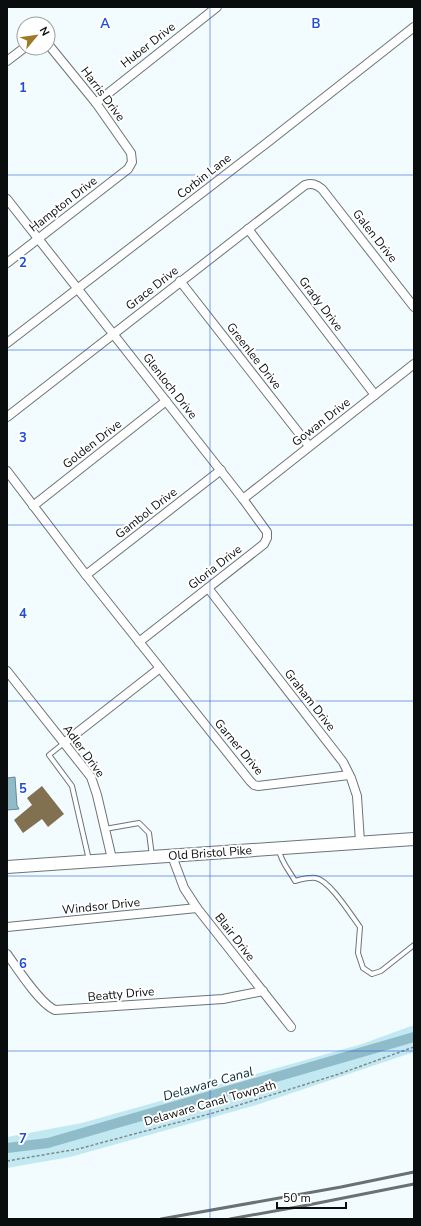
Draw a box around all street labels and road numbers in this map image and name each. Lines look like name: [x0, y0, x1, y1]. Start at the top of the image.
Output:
street label: Huber Drive: [117, 19, 179, 71]
street label: Harris Drive: [77, 64, 129, 124]
street label: Corbin Lane: [174, 150, 234, 202]
street label: Hampton Drive: [26, 172, 100, 236]
street label: Galen Drive: [349, 206, 401, 266]
street label: Grace Drive: [122, 262, 182, 314]
street label: Grady Drive: [295, 274, 347, 334]
street label: Greenlee Drive: [223, 319, 285, 393]
street label: Glenloch Drive: [139, 350, 201, 422]
street label: Gowan Drive: [288, 394, 354, 450]
street label: Golden Drive: [59, 416, 125, 472]
street label: Gambol Drive: [112, 484, 180, 542]
street label: Gloria Drive: [185, 541, 245, 593]
street label: Graham Drive: [281, 666, 339, 734]
street label: Garner Drive: [211, 716, 267, 778]
street label: Adler Drive: [59, 721, 109, 781]
street label: Old Bristol Pike: [168, 842, 252, 864]
street label: Windsor Drive: [61, 894, 141, 918]
street label: Blair Drive: [211, 910, 259, 964]
street label: Beatty Drive: [87, 983, 155, 1005]
street label: Delaware Canal Towpath: [142, 1076, 278, 1130]

